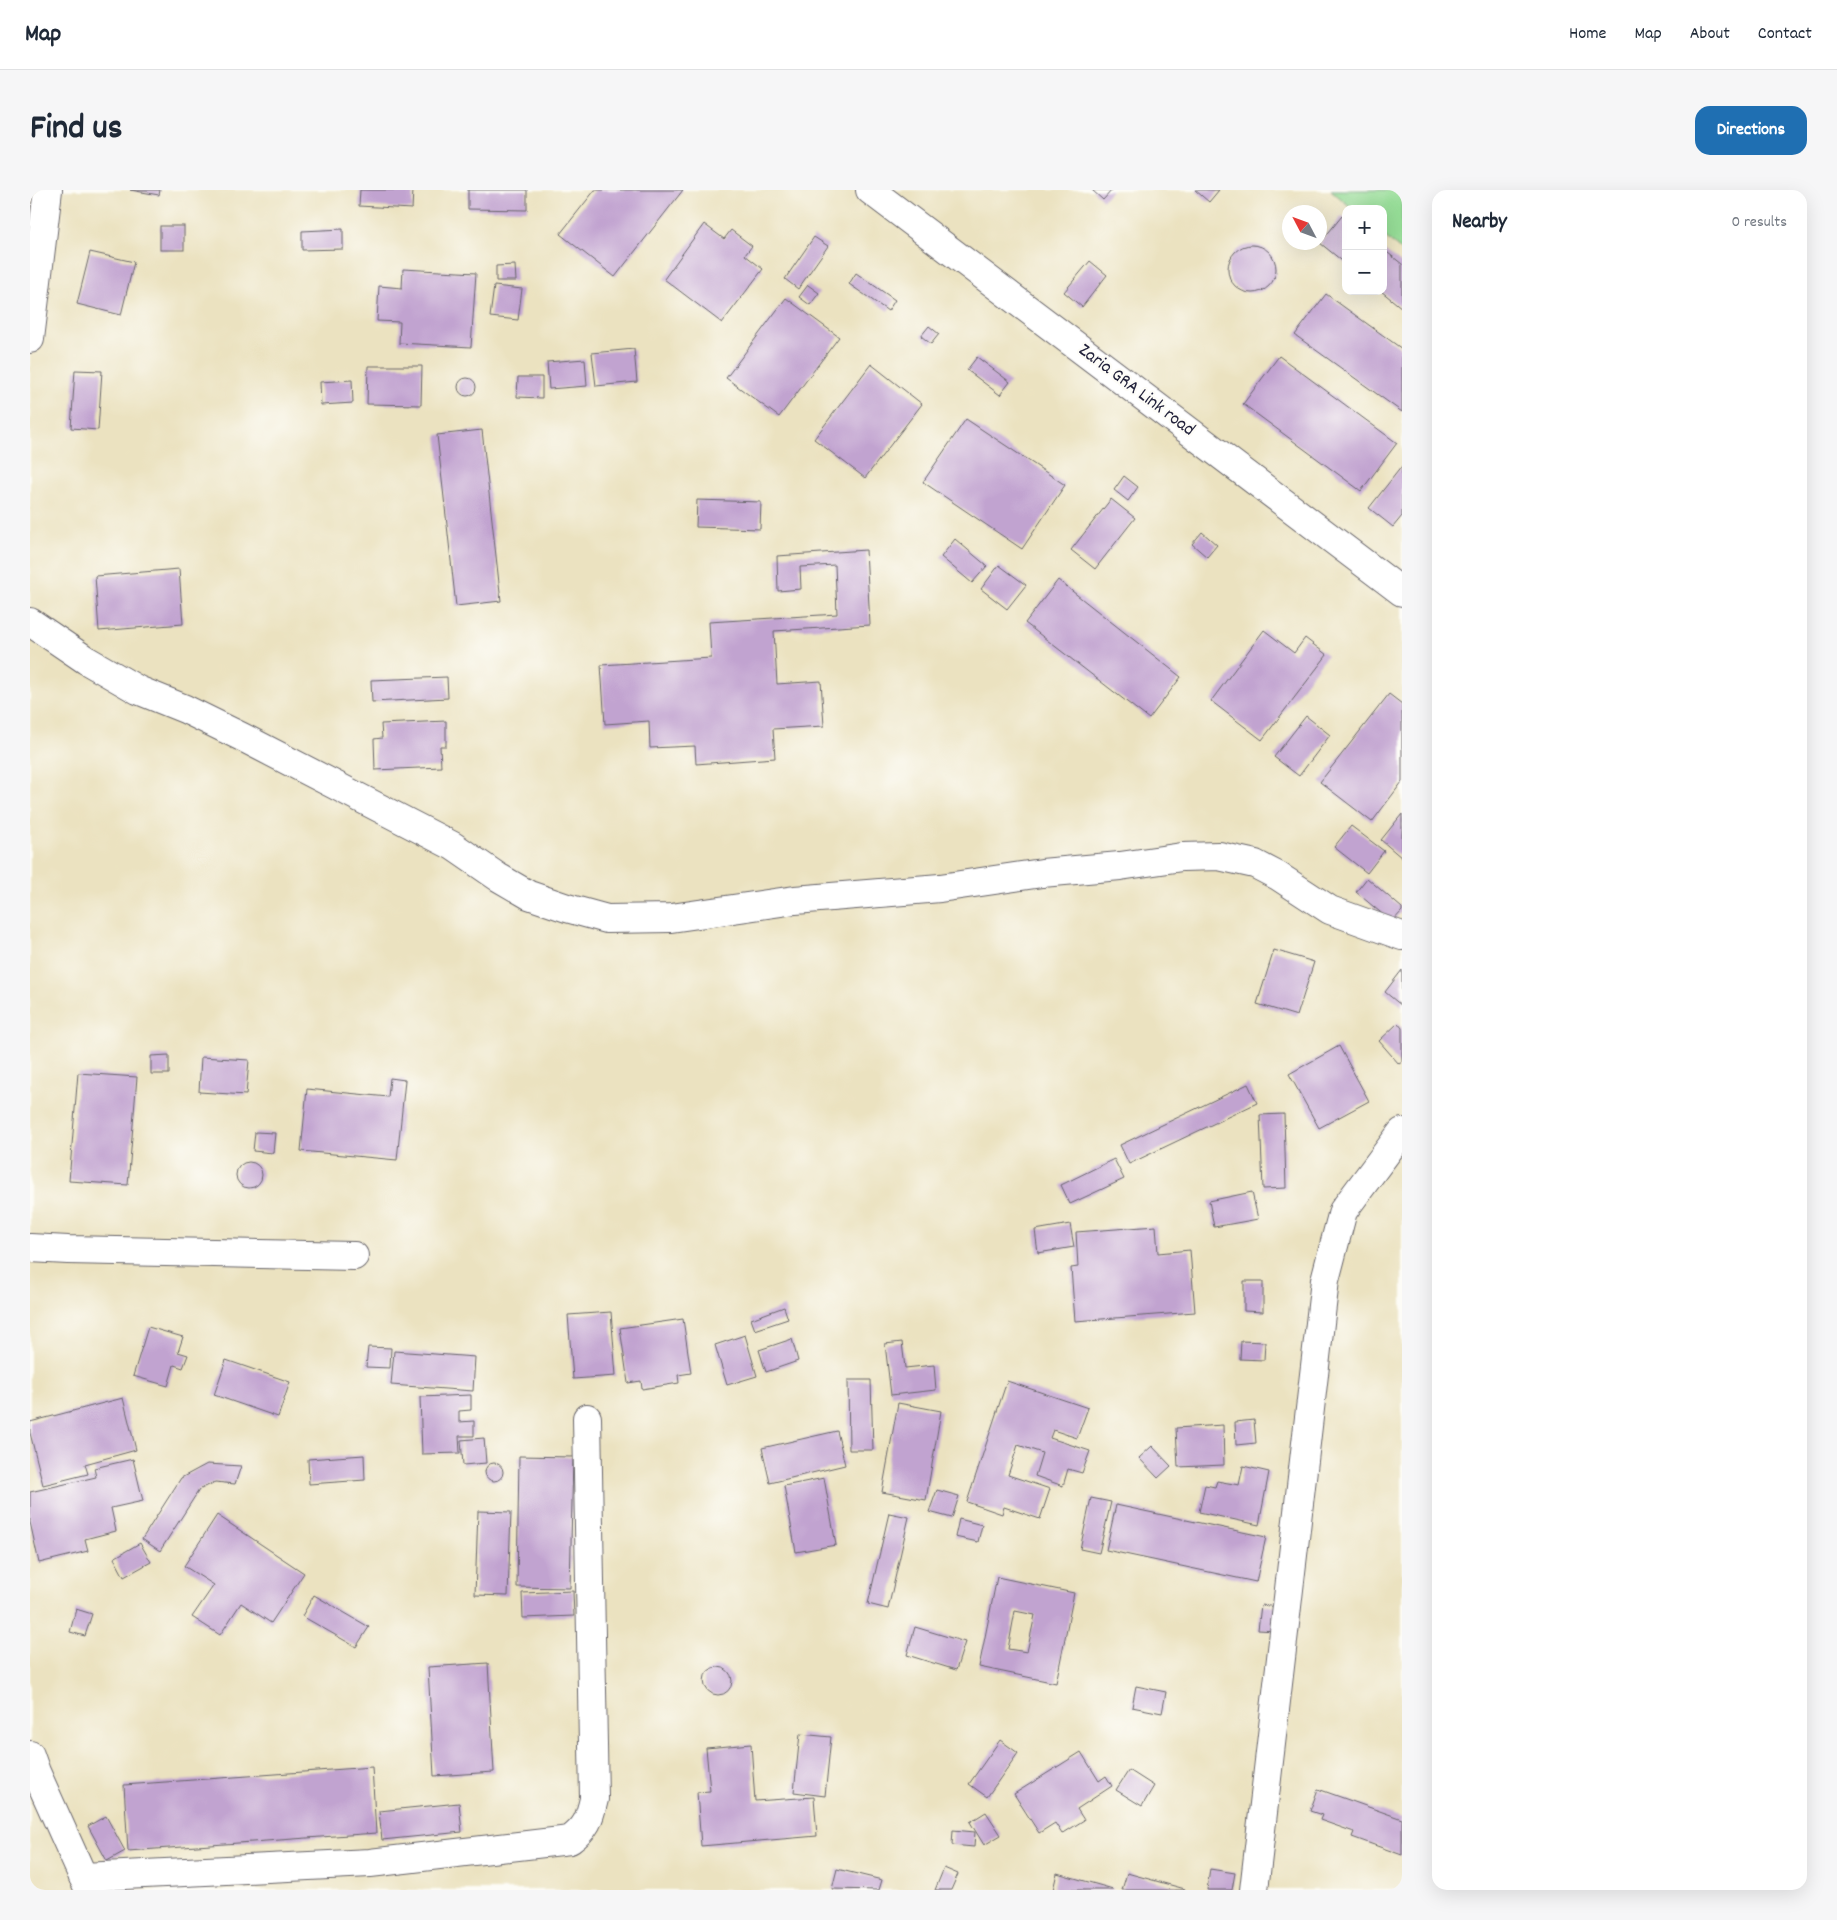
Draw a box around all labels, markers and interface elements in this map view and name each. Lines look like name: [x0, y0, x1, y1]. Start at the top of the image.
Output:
text: Map: [25, 18, 61, 52]
text: Home: [1569, 22, 1606, 47]
text: Map: [1634, 22, 1662, 47]
text: About: [1690, 22, 1730, 47]
text: Contact: [1758, 22, 1812, 47]
text: Find us: [30, 105, 122, 155]
button: Directions: [1695, 106, 1807, 155]
north arrow: [1282, 205, 1327, 250]
map controls: [1342, 205, 1387, 295]
button: +: [1342, 205, 1387, 250]
text: Nearby: [1452, 208, 1507, 238]
text: 0 results: [1732, 211, 1787, 234]
button: −: [1342, 250, 1387, 295]
street label: Zaria GRA Link road: [1072, 338, 1200, 444]

